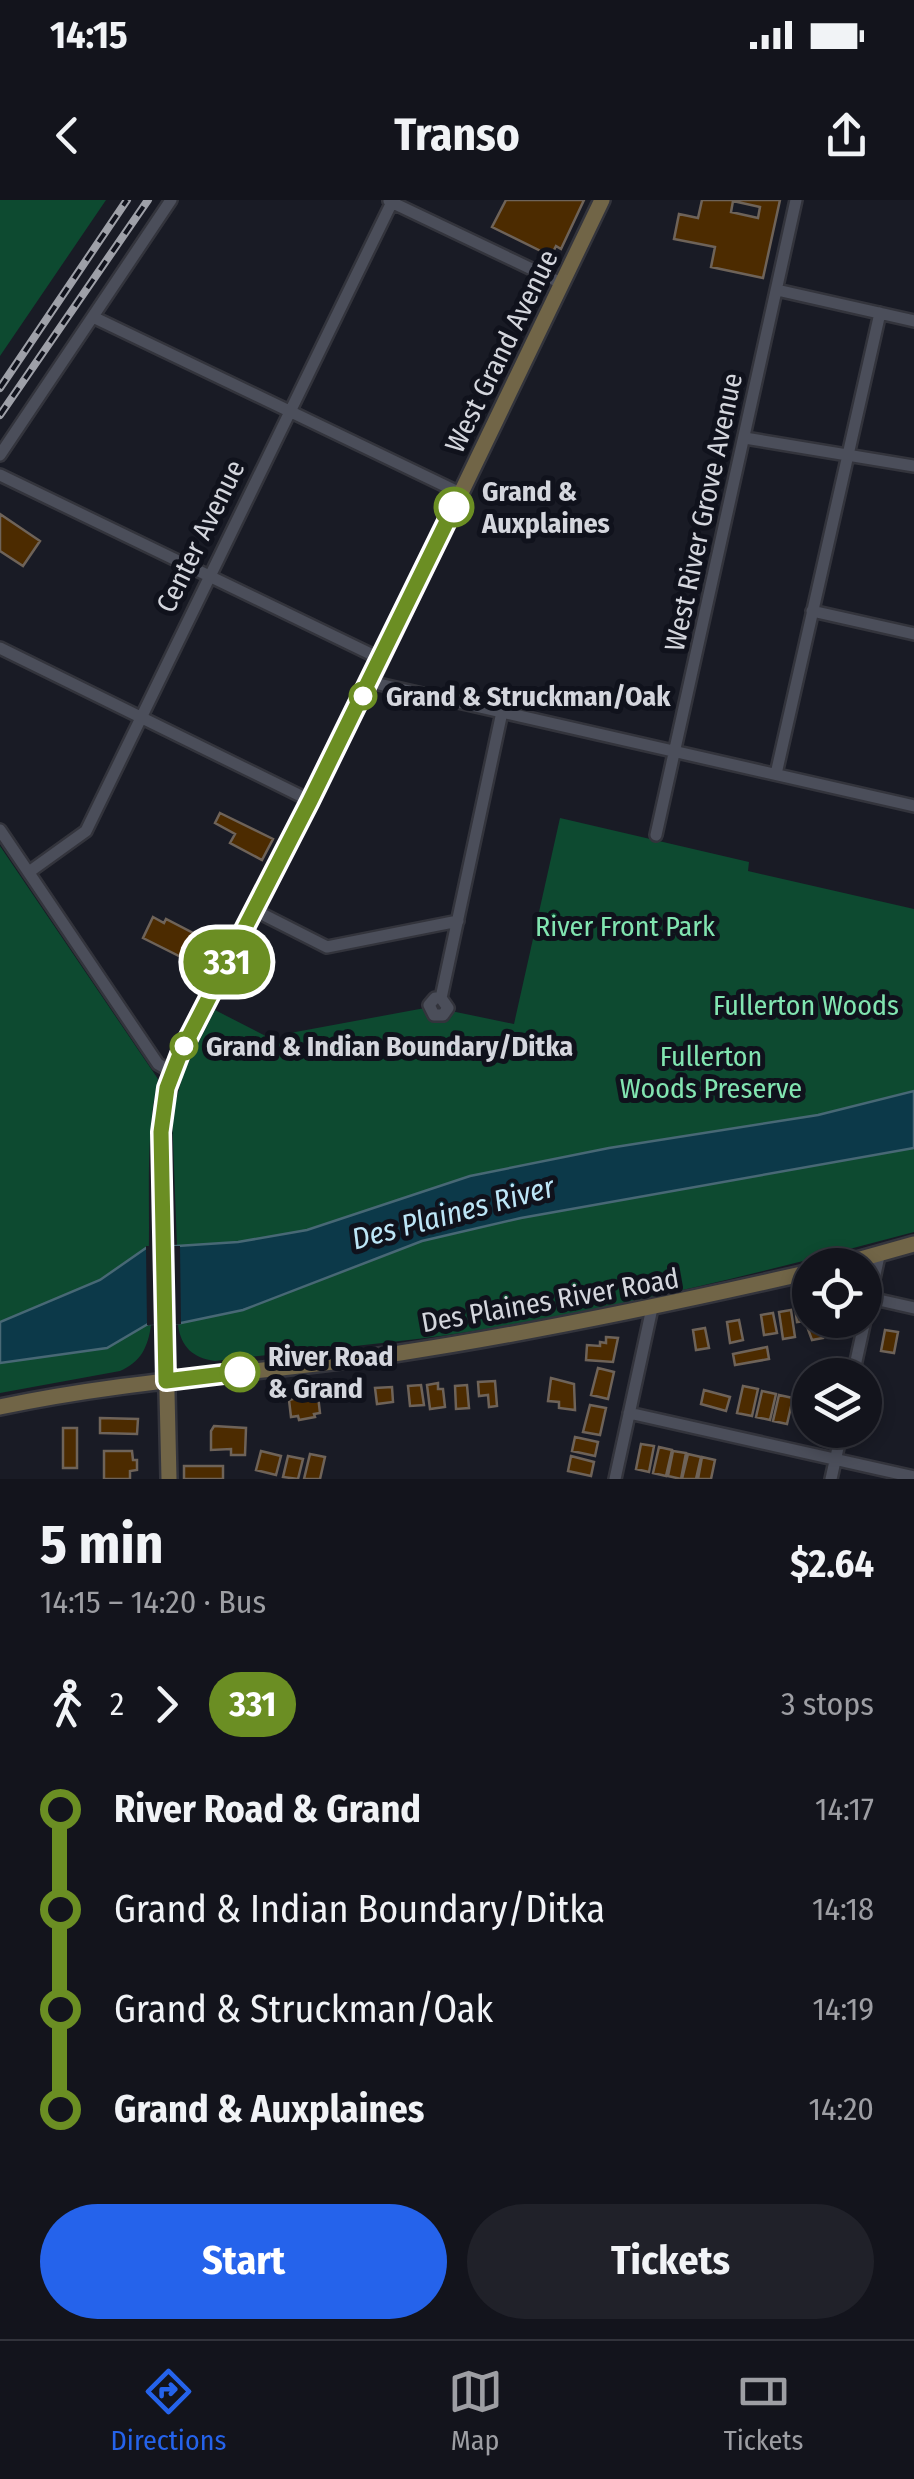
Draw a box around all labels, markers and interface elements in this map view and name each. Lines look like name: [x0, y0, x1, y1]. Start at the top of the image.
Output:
text: 14:15: [50, 12, 128, 58]
icon: back: [40, 108, 95, 163]
text: Transo: [394, 108, 520, 162]
icon: share: [819, 108, 874, 163]
street label: West Grand Avenue: [438, 245, 565, 458]
street label: West River Grove Avenue: [658, 370, 749, 654]
street label: Center Avenue: [149, 455, 252, 618]
place label: Grand & Auxplaines: [481, 475, 610, 540]
marker: Grand & Auxplaines: [435, 488, 473, 526]
place label: Grand & Struckman/Oak: [386, 680, 671, 713]
marker: Grand & Struckman/Oak: [350, 683, 376, 709]
park label: River Front Park: [535, 910, 716, 943]
line badge: 331: [170, 930, 284, 994]
text: 331: [203, 941, 251, 983]
park label: Fullerton Woods: [713, 989, 899, 1022]
place label: Grand & Indian Boundary/Ditka: [206, 1030, 573, 1063]
marker: Grand & Indian Boundary/Ditka: [171, 1033, 197, 1059]
park label: Fullerton Woods Preserve: [620, 1040, 802, 1105]
water label: Des Plaines River: [348, 1168, 560, 1257]
map controls: [792, 1248, 882, 1448]
button: locate: [792, 1248, 882, 1338]
street label: Des Plaines River Road: [419, 1262, 681, 1339]
place label: River Road & Grand: [268, 1340, 393, 1405]
marker: River Road & Grand: [221, 1353, 259, 1391]
button: layers: [792, 1358, 882, 1448]
text: 5 min: [40, 1512, 163, 1578]
text: $2.64: [790, 1541, 874, 1587]
text: 14:15 – 14:20 · Bus: [40, 1583, 266, 1621]
icon: walk: [40, 1677, 95, 1732]
icon: forward: [139, 1677, 194, 1732]
text: 331: [229, 1683, 276, 1725]
text: 2: [110, 1685, 124, 1723]
text: 3 stops: [781, 1685, 874, 1723]
text: River Road & Grand: [114, 1786, 421, 1832]
text: 14:17: [815, 1790, 874, 1828]
text: Grand & Indian Boundary/Ditka: [114, 1886, 605, 1932]
text: 14:18: [812, 1890, 874, 1928]
text: Grand & Struckman/Oak: [114, 1986, 493, 2032]
text: 14:19: [813, 1990, 874, 2028]
text: Grand & Auxplaines: [114, 2086, 424, 2132]
text: 14:20: [808, 2090, 874, 2128]
button: Start: [40, 2204, 447, 2319]
button: Tickets: [467, 2204, 874, 2319]
tab: Directions: [111, 2364, 226, 2457]
tab: Map: [448, 2364, 503, 2457]
tab: Tickets: [724, 2364, 803, 2457]

